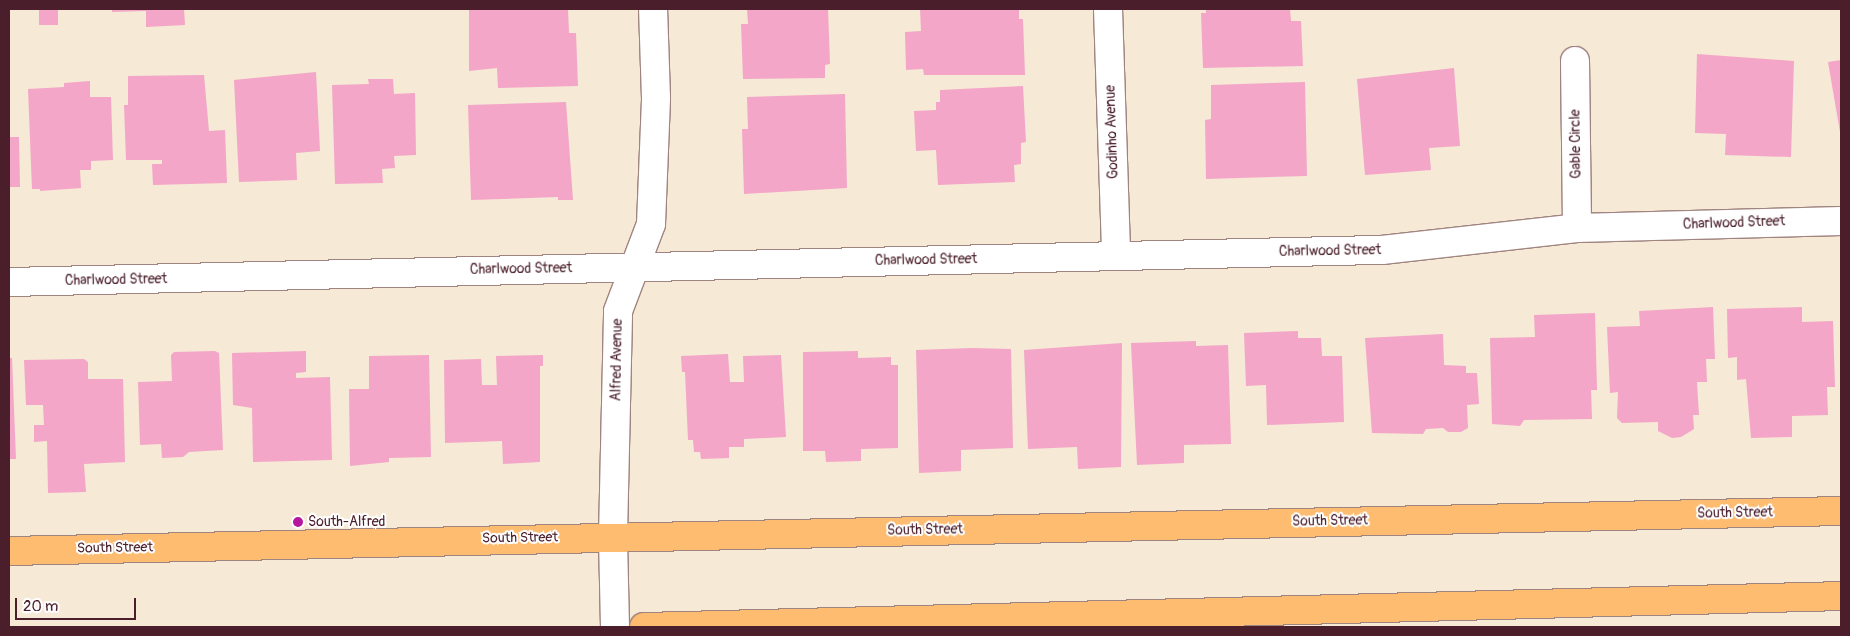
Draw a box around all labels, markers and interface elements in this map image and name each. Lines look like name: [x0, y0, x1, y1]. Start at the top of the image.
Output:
street label: Godinho Avenue: [1102, 85, 1122, 179]
street label: Gable Circle: [1567, 109, 1585, 179]
street label: Charlwood Street: [1683, 213, 1785, 233]
street label: Charlwood Street: [1279, 242, 1381, 260]
street label: Charlwood Street: [875, 251, 977, 269]
street label: Charlwood Street: [470, 260, 572, 278]
street label: Charlwood Street: [65, 271, 167, 289]
street label: Alfred Avenue: [608, 319, 626, 401]
street label: South Street: [1697, 504, 1773, 522]
street label: South Street: [1292, 512, 1368, 530]
place label: South-Alfred: [308, 514, 385, 530]
marker: South-Alfred: [292, 516, 304, 528]
street label: South Street: [887, 521, 963, 539]
street label: South Street: [482, 529, 558, 547]
street label: South Street: [77, 539, 153, 557]
scale bar: [18, 588, 139, 620]
text: 20 m: [23, 597, 58, 616]

